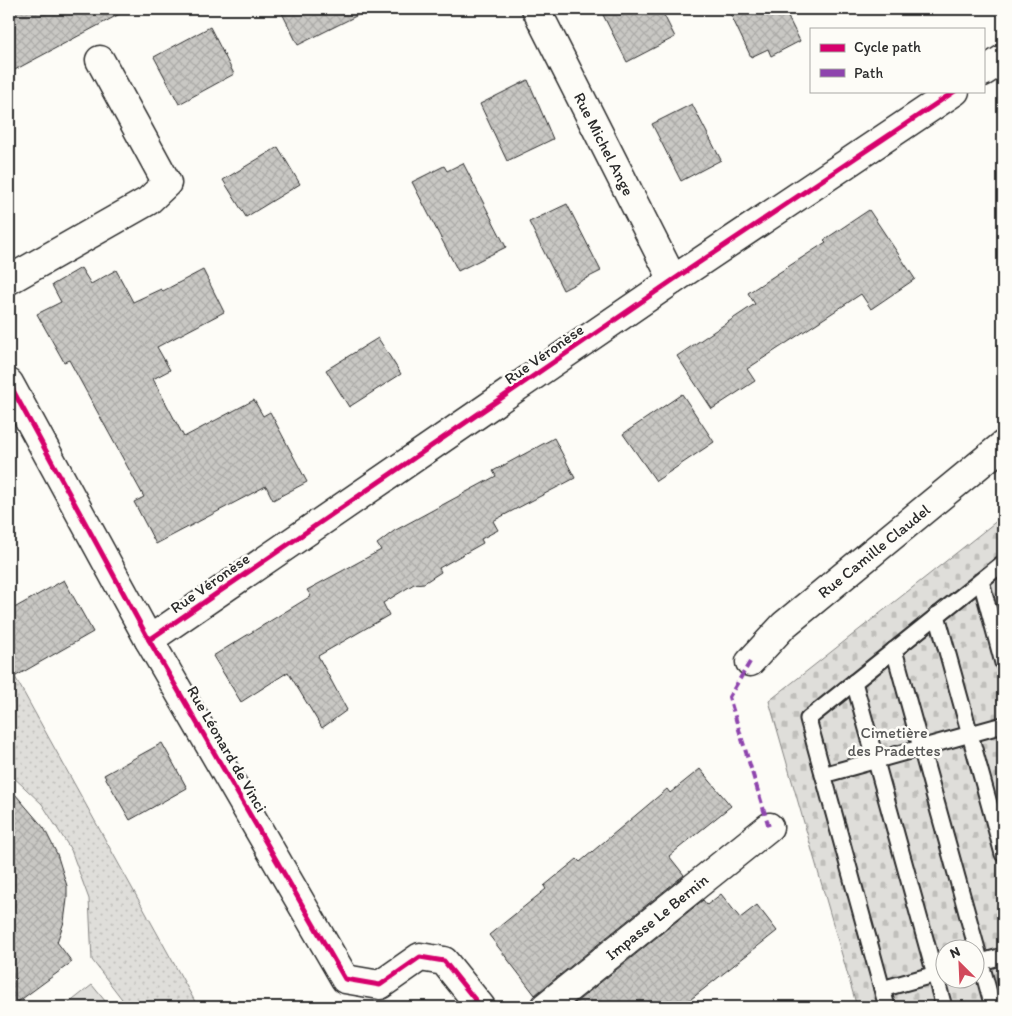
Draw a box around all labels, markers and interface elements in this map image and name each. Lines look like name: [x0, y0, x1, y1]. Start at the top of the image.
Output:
legend: [810, 28, 984, 92]
text: Cycle path: [854, 38, 921, 56]
text: Path: [854, 64, 883, 82]
street label: Rue Michel Ange: [570, 89, 638, 199]
street label: Rue Véronèse: [501, 320, 587, 388]
street label: Rue Camille Claudel: [814, 500, 934, 602]
street label: Rue Véronèse: [167, 549, 253, 617]
street label: Rue Léonard de Vinci: [183, 682, 271, 816]
park label: Cimetière des Pradettes: [847, 723, 941, 760]
street label: Impasse Le Bernin: [602, 870, 712, 964]
north arrow: [934, 938, 984, 988]
text: N: [947, 943, 963, 962]

